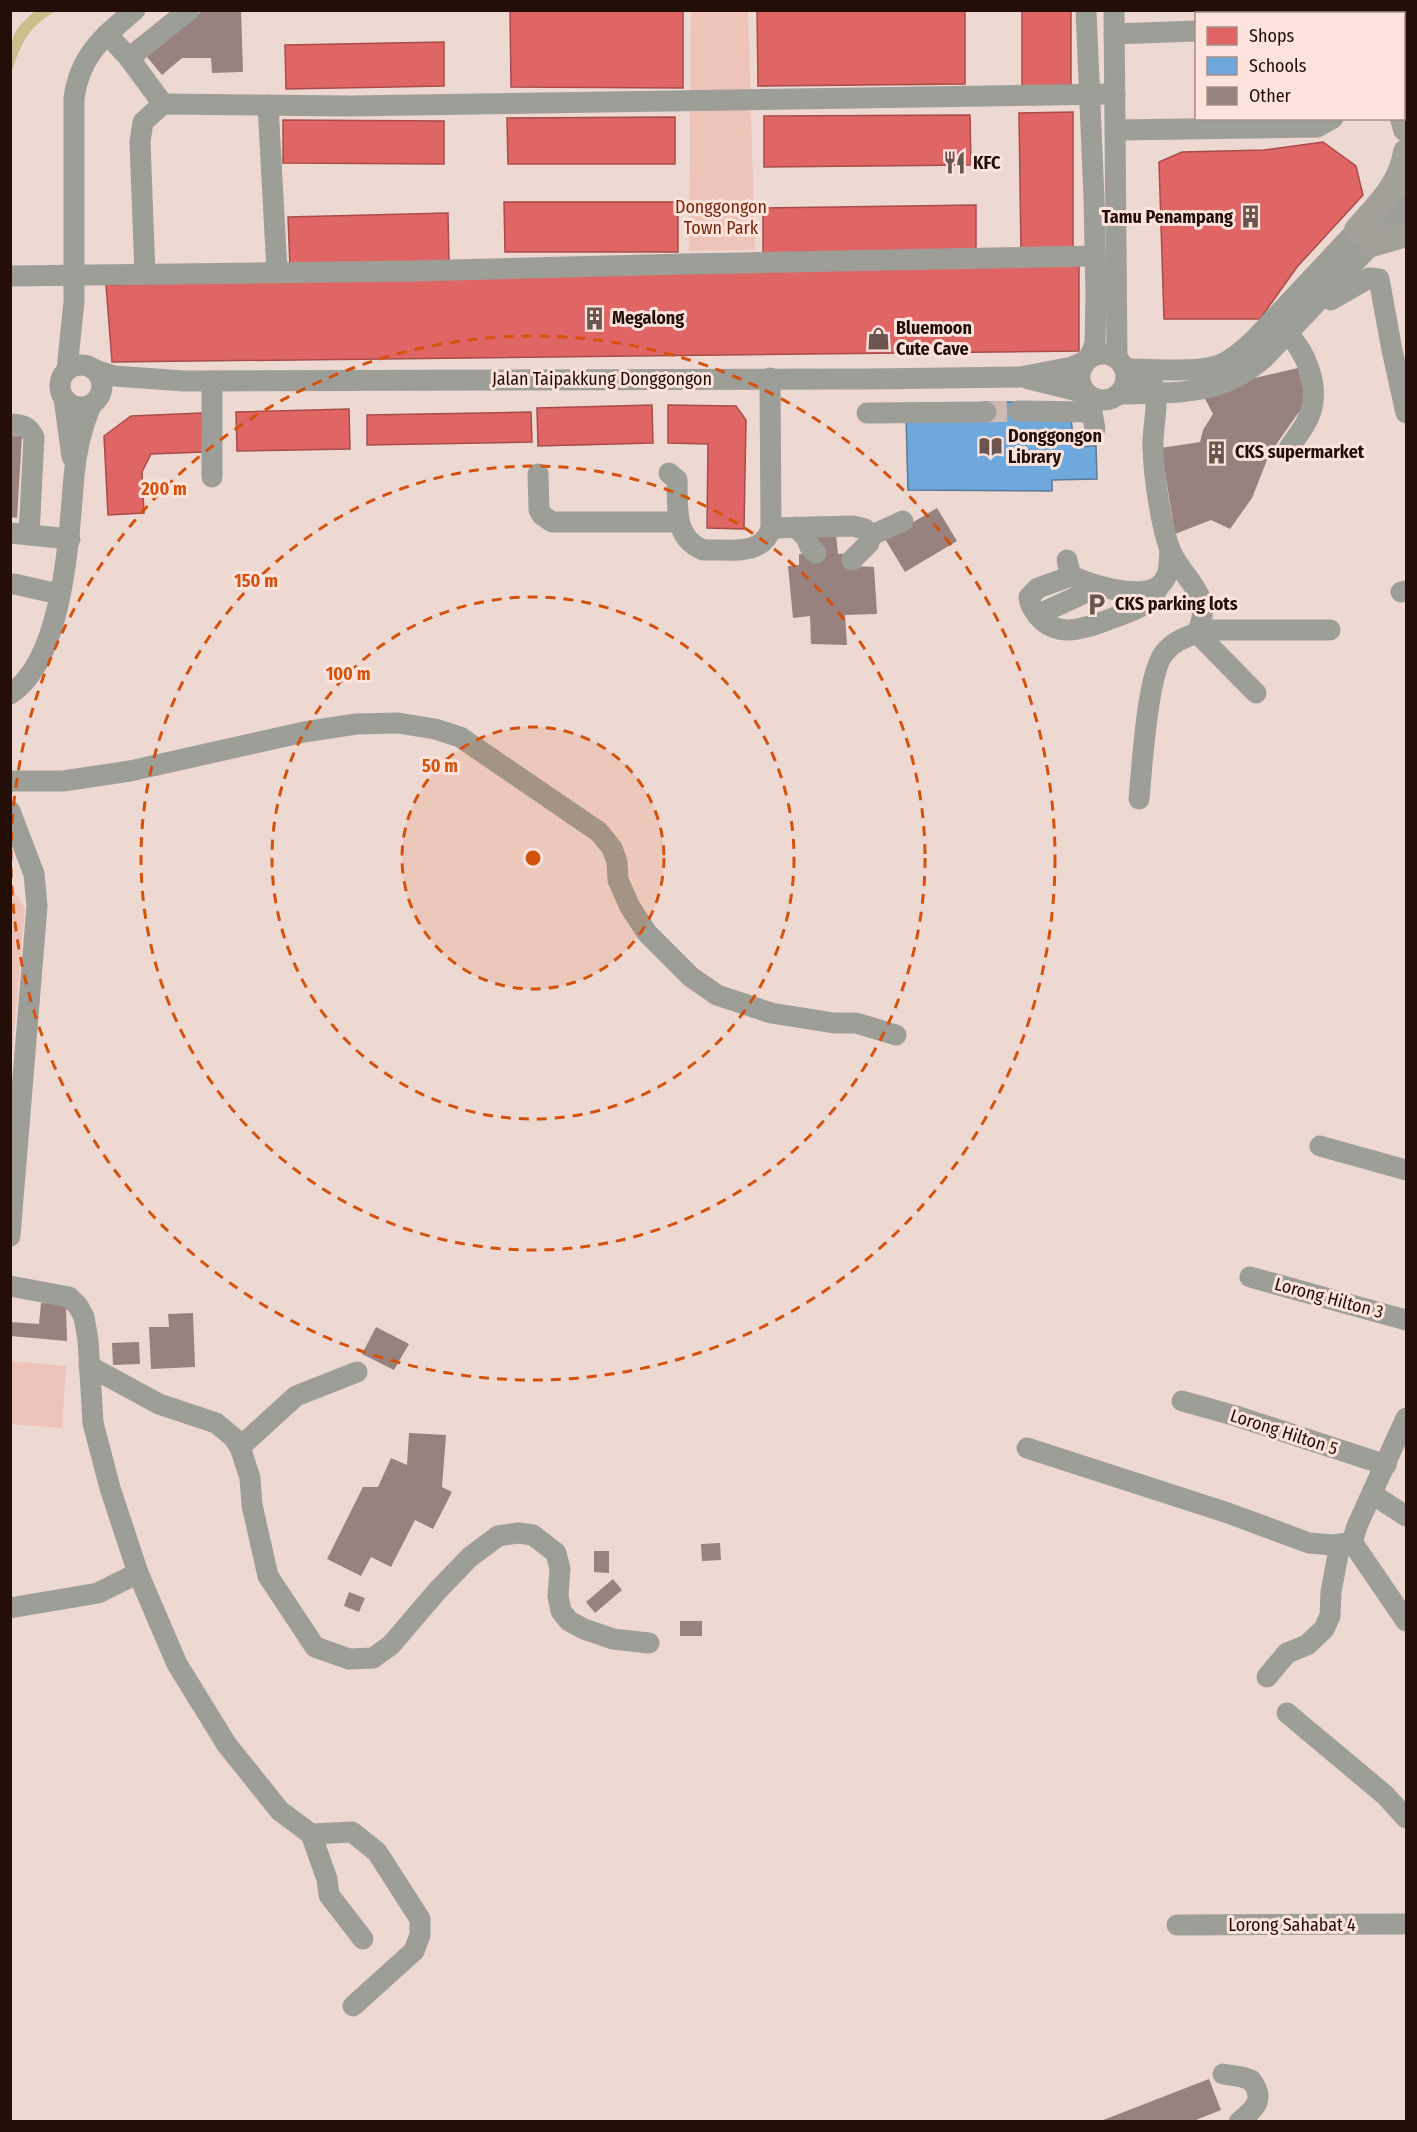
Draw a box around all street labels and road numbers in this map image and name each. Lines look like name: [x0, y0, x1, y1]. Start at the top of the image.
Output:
street label: Jalan Taipakkung Donggongon: [492, 368, 712, 390]
street label: Lorong Hilton 3: [1272, 1273, 1386, 1323]
street label: Lorong Hilton 5: [1227, 1404, 1341, 1460]
street label: Lorong Sahabat 4: [1228, 1914, 1356, 1936]

